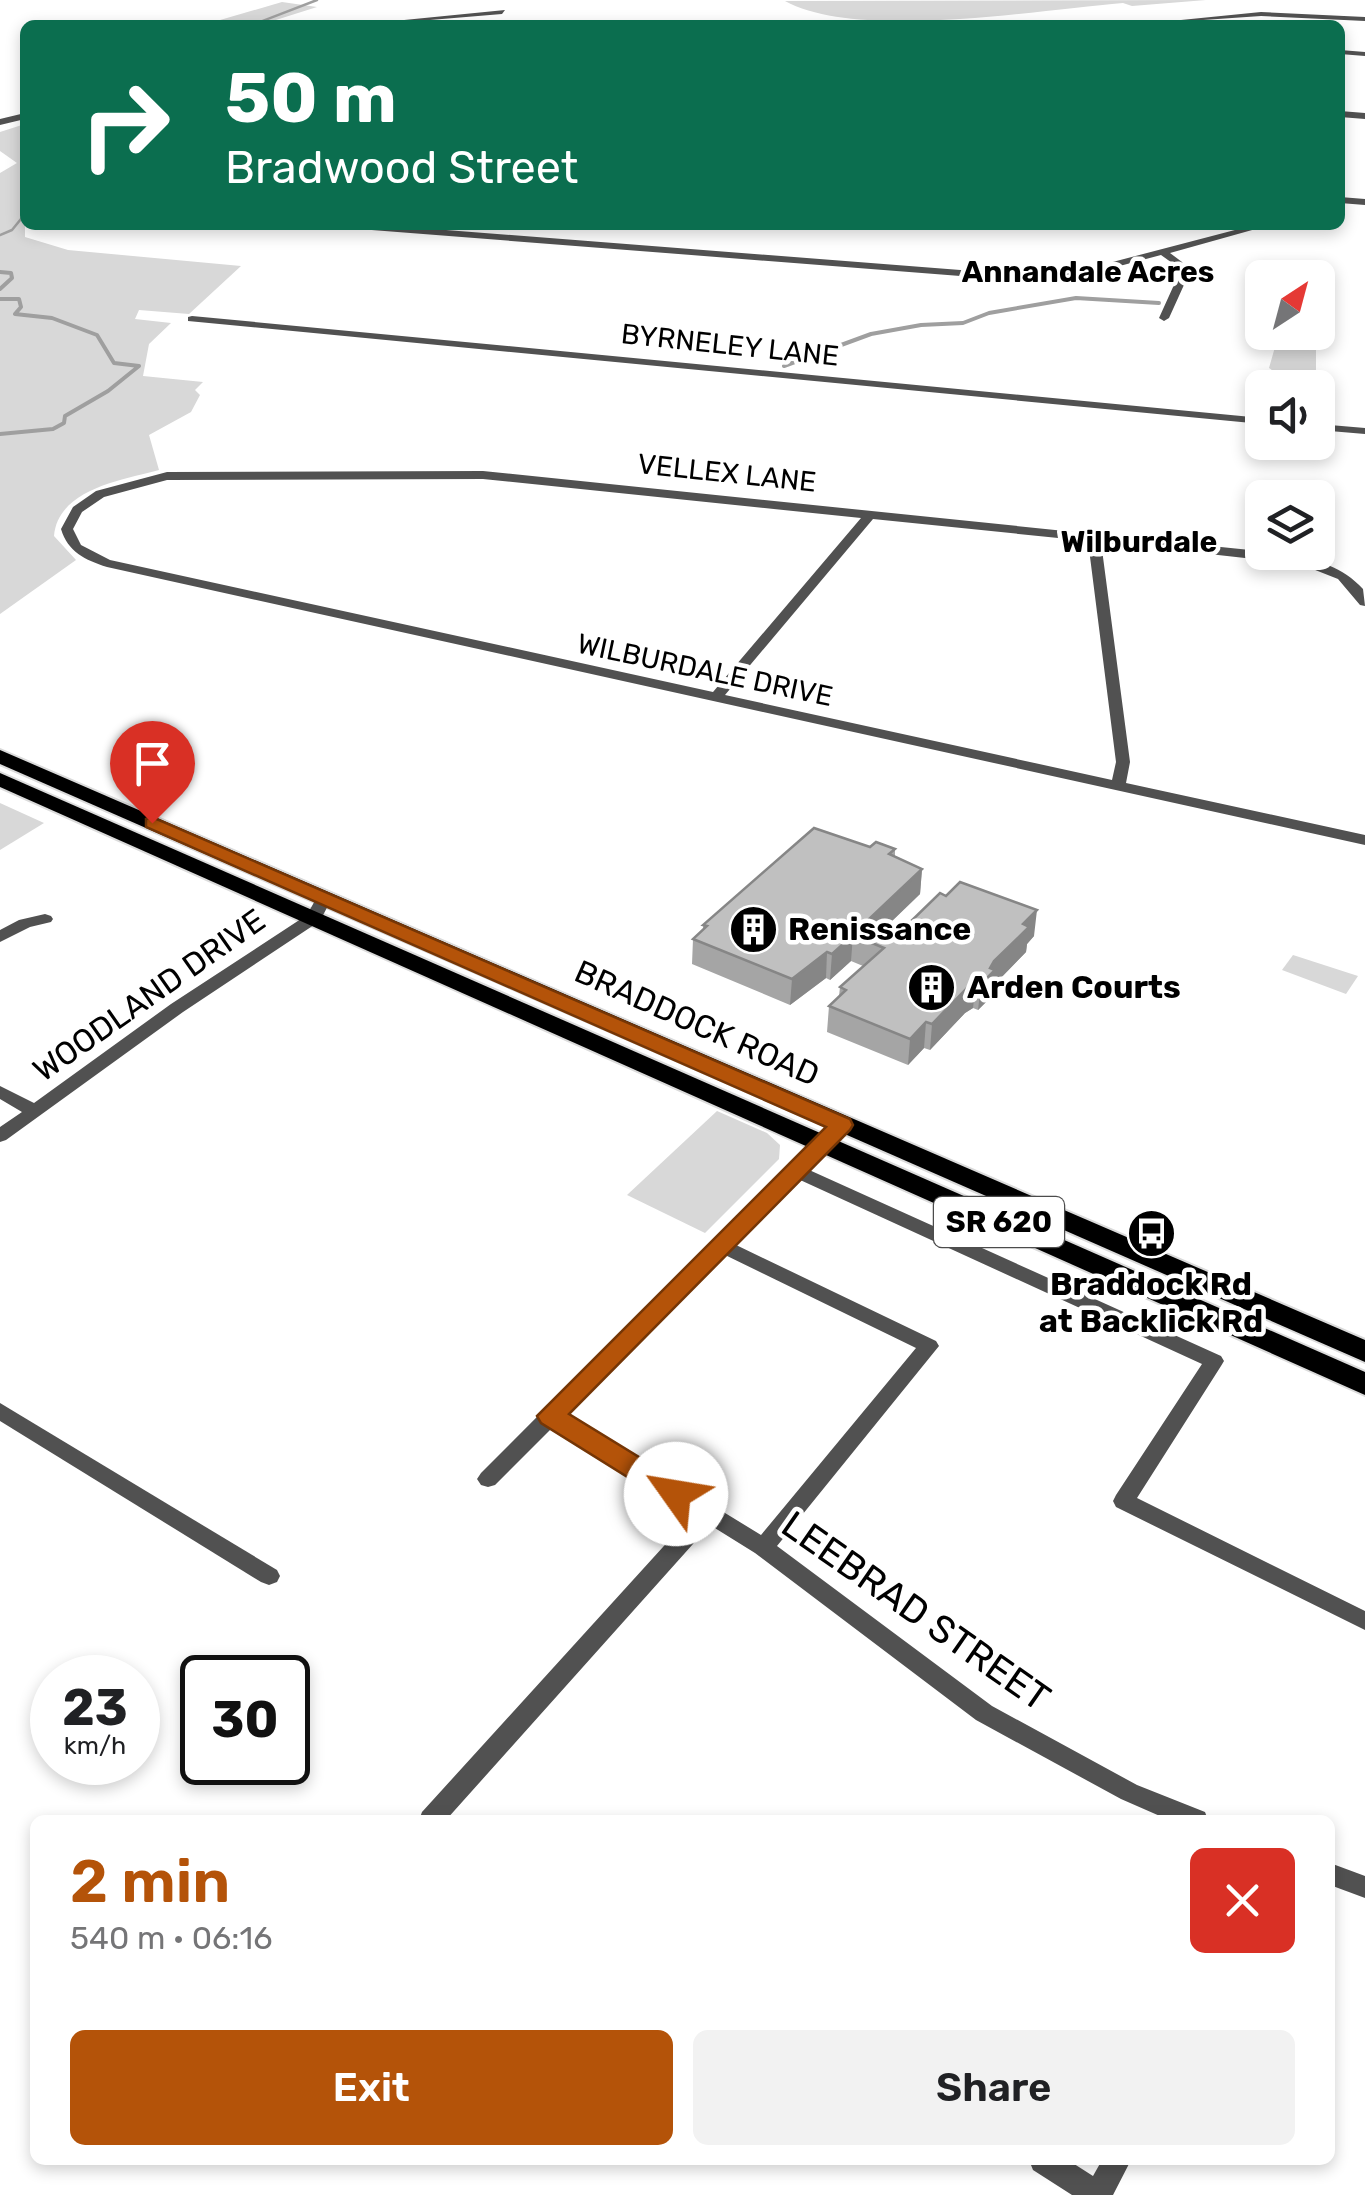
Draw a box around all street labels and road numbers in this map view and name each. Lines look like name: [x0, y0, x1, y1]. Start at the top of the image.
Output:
street label: BYRNELEY LANE: [619, 317, 841, 373]
street label: VELLEX LANE: [636, 447, 818, 499]
street label: WILBURDALE DRIVE: [574, 627, 836, 713]
street label: WOODLAND DRIVE: [26, 901, 272, 1089]
street label: BRADDOCK ROAD: [569, 952, 825, 1094]
road number: SR 620: [934, 1197, 1064, 1247]
street label: LEEBRAD STREET: [773, 1501, 1059, 1721]

